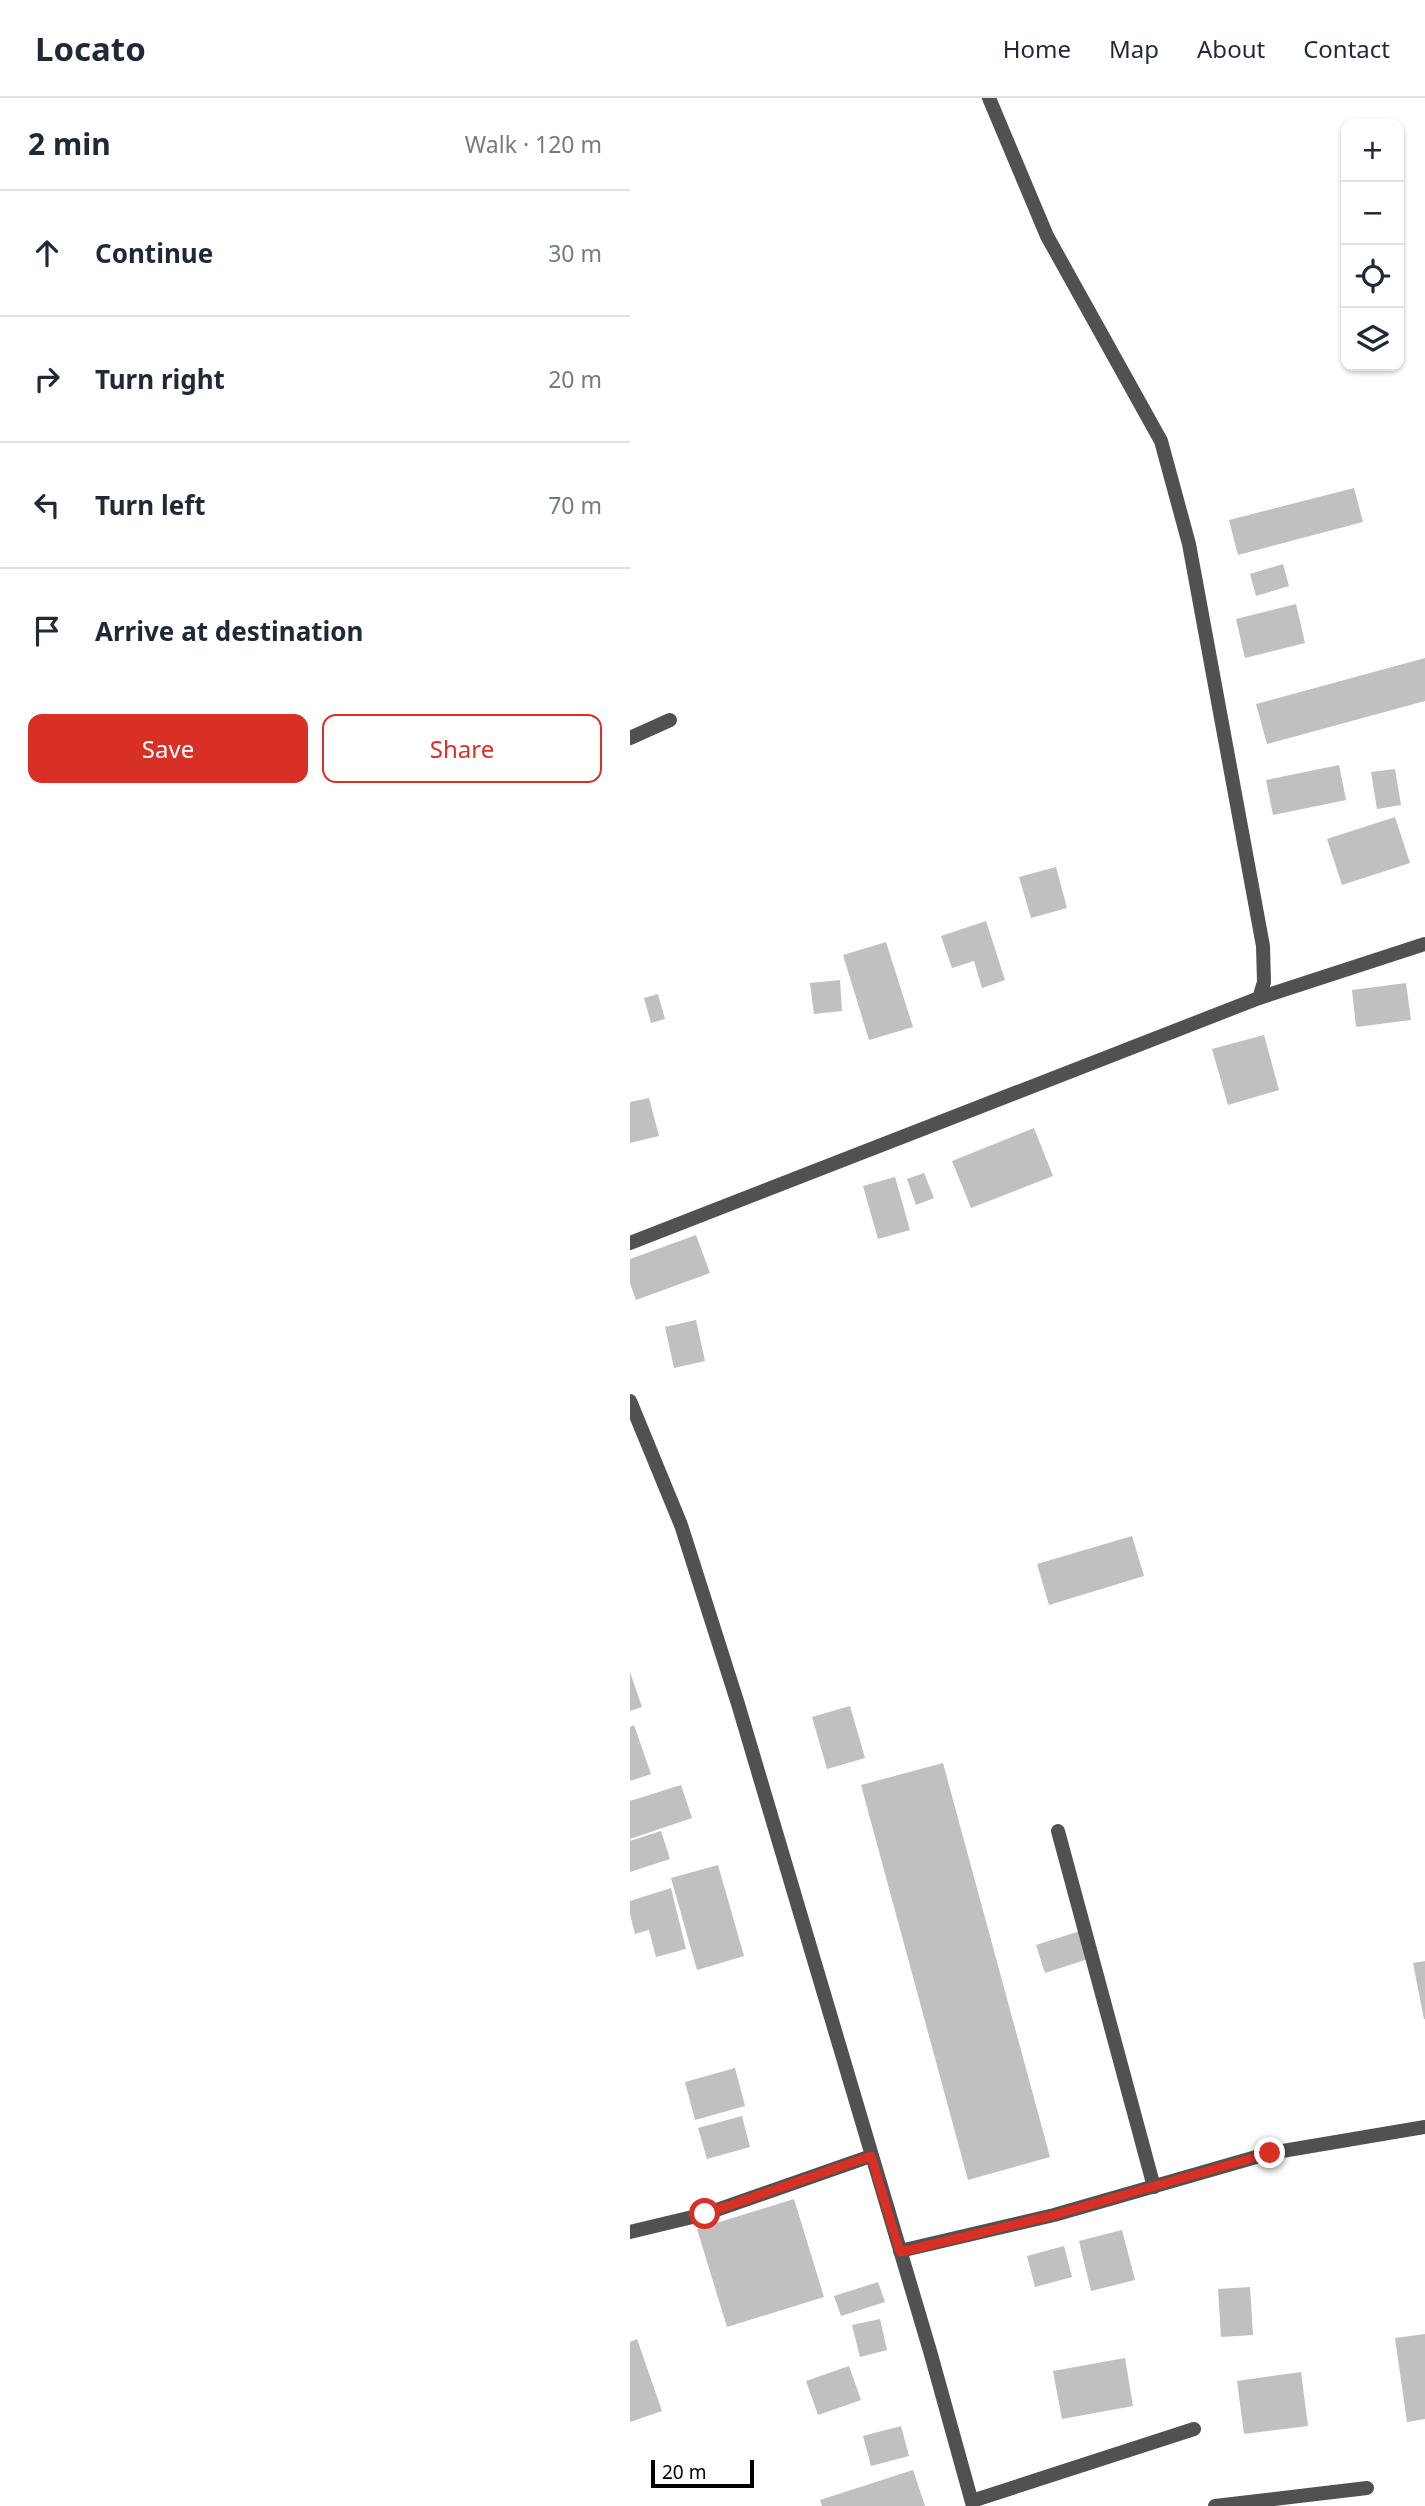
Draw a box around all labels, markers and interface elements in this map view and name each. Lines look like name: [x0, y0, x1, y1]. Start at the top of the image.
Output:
text: Locato: [35, 26, 146, 71]
text: Home: [1003, 32, 1071, 65]
text: Map: [1109, 32, 1159, 65]
text: About: [1197, 32, 1265, 65]
text: Contact: [1303, 32, 1390, 65]
map controls: [1341, 119, 1404, 371]
button: +: [1341, 119, 1404, 182]
text: 2 min: [28, 123, 111, 164]
text: Walk · 120 m: [465, 128, 602, 160]
button: −: [1341, 182, 1404, 245]
icon: ahead: [28, 234, 66, 272]
text: Continue: [95, 235, 213, 271]
text: 30 m: [548, 237, 602, 269]
button: locate: [1341, 245, 1404, 308]
button: layers: [1341, 308, 1404, 371]
icon: right: [28, 360, 66, 398]
text: Turn right: [95, 361, 225, 397]
text: 20 m: [548, 363, 602, 395]
icon: left: [28, 486, 66, 524]
text: Turn left: [95, 487, 206, 523]
text: 70 m: [548, 489, 602, 521]
icon: arrive: [28, 612, 66, 650]
text: Arrive at destination: [95, 613, 364, 649]
button: Save: [28, 714, 308, 783]
button: Share: [322, 714, 602, 783]
route end: [1254, 2137, 1285, 2168]
route start: [689, 2198, 720, 2229]
scale bar: [651, 2457, 754, 2489]
text: 20 m: [662, 2459, 706, 2485]

